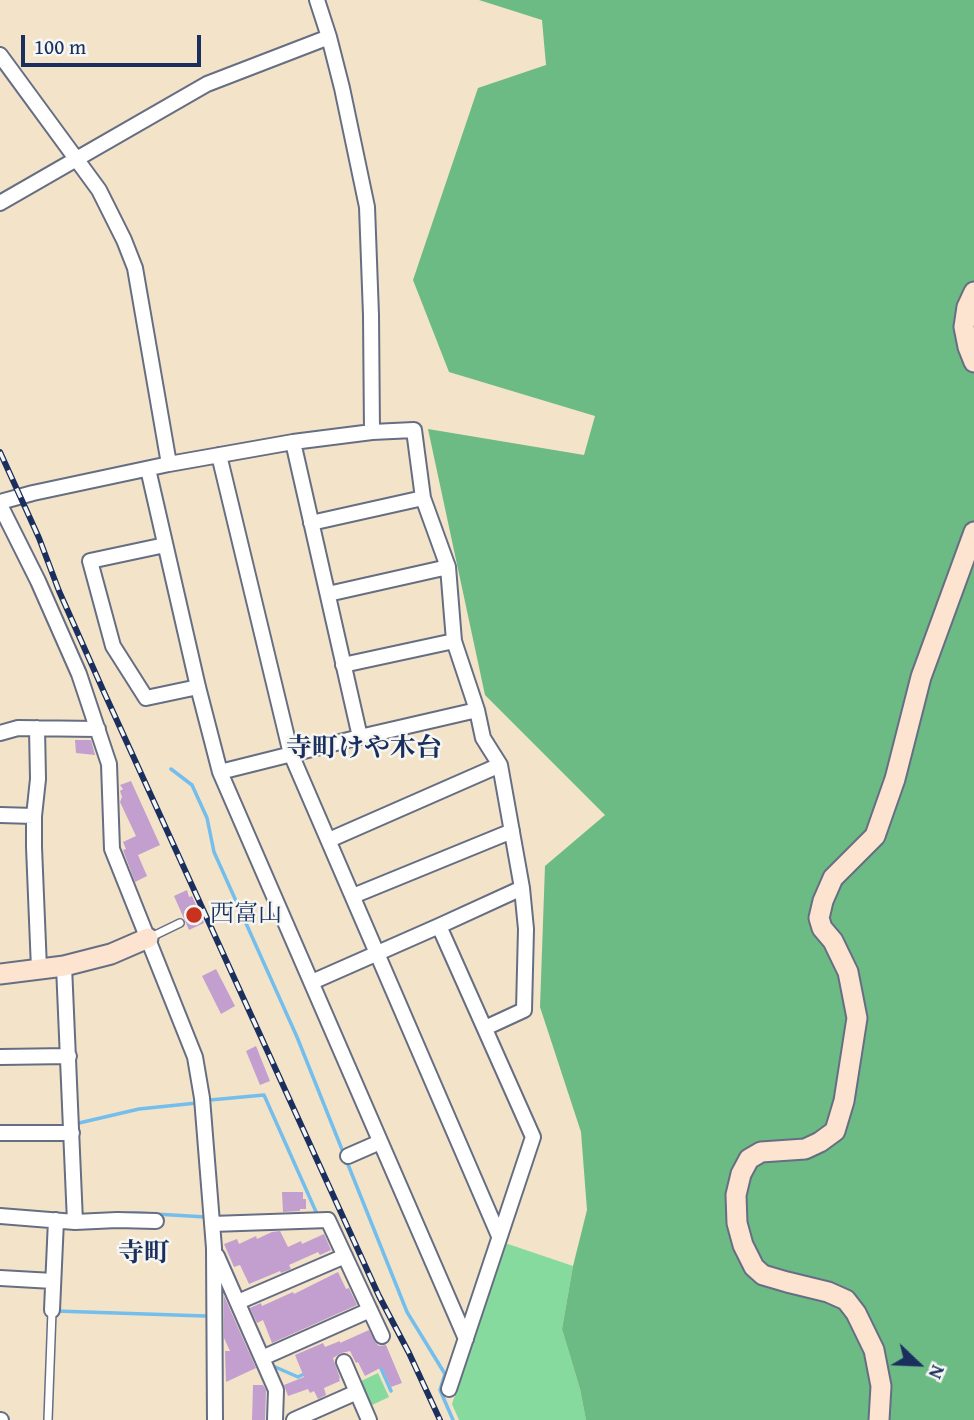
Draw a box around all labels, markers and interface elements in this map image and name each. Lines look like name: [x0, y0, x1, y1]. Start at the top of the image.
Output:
scale bar: [24, 21, 205, 65]
text: 100 m: [34, 31, 86, 62]
district label: 寺町けや木台: [286, 733, 442, 765]
place label: 西富山: [210, 901, 282, 929]
marker: 西富山: [184, 905, 204, 925]
district label: 寺町: [118, 1238, 170, 1270]
north arrow: [883, 1329, 953, 1399]
text: N: [922, 1361, 953, 1384]

